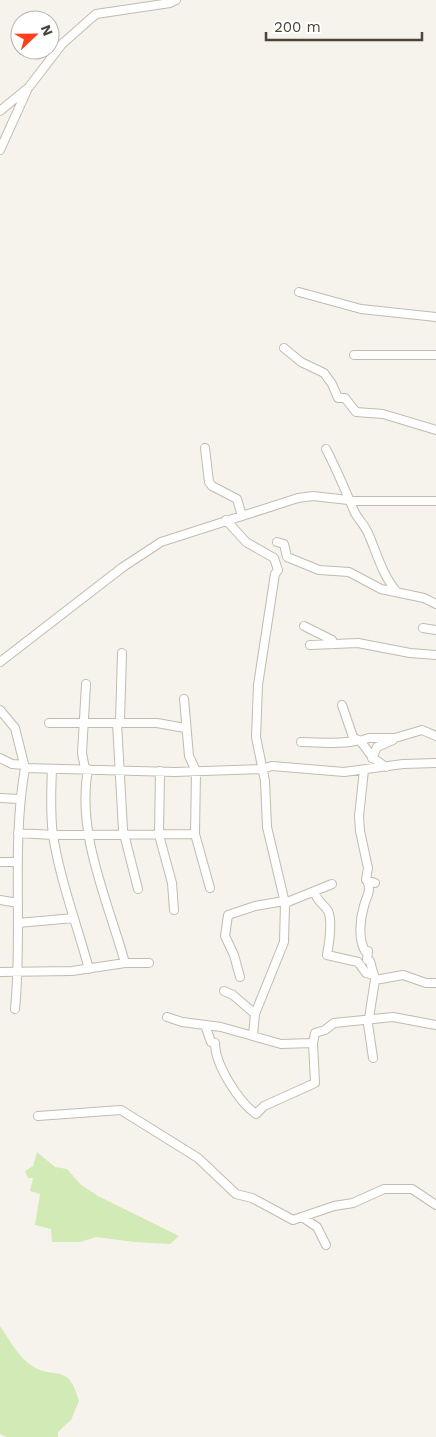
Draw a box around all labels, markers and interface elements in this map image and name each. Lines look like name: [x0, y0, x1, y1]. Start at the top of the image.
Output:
north arrow: [10, 10, 60, 60]
scale bar: [266, 10, 422, 42]
text: 200 m: [274, 18, 321, 36]
text: N: [38, 22, 56, 38]

